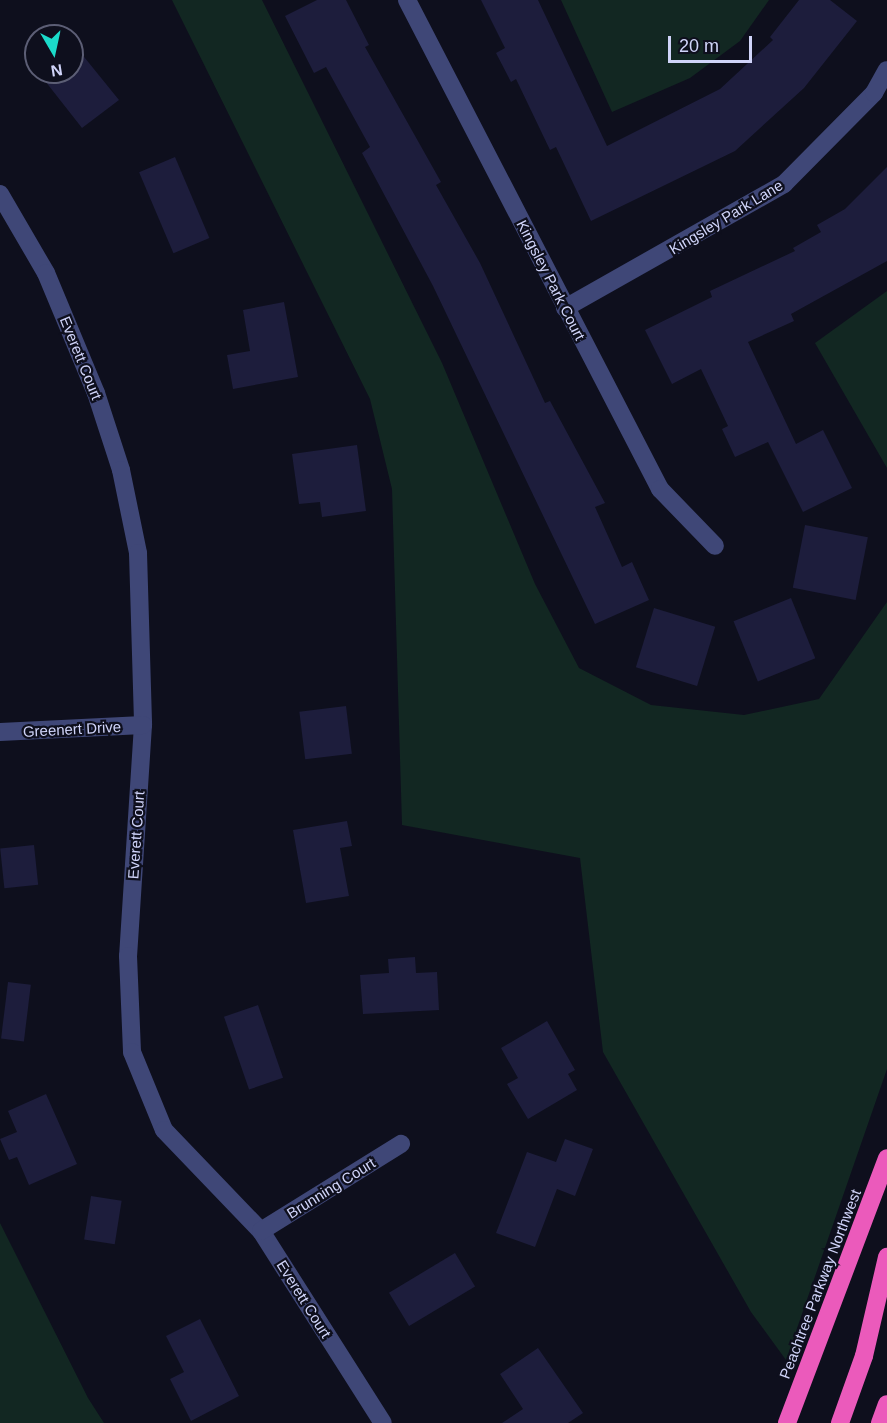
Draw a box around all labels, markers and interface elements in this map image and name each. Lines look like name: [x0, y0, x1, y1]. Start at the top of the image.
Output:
north arrow: [24, 24, 84, 84]
scale bar: [671, 24, 755, 62]
text: 20 m: [679, 36, 719, 56]
text: N: [50, 61, 64, 80]
street label: Kingsley Park Lane: [666, 176, 786, 258]
street label: Kingsley Park Court: [513, 217, 589, 343]
street label: Everett Court: [56, 314, 106, 402]
street label: Greenert Drive: [22, 717, 122, 741]
street label: Everett Court: [124, 790, 148, 880]
street label: Brunning Court: [283, 1154, 379, 1222]
street label: Peachtree Parkway Northwest: [775, 1187, 865, 1381]
street label: Everett Court: [273, 1257, 335, 1341]

